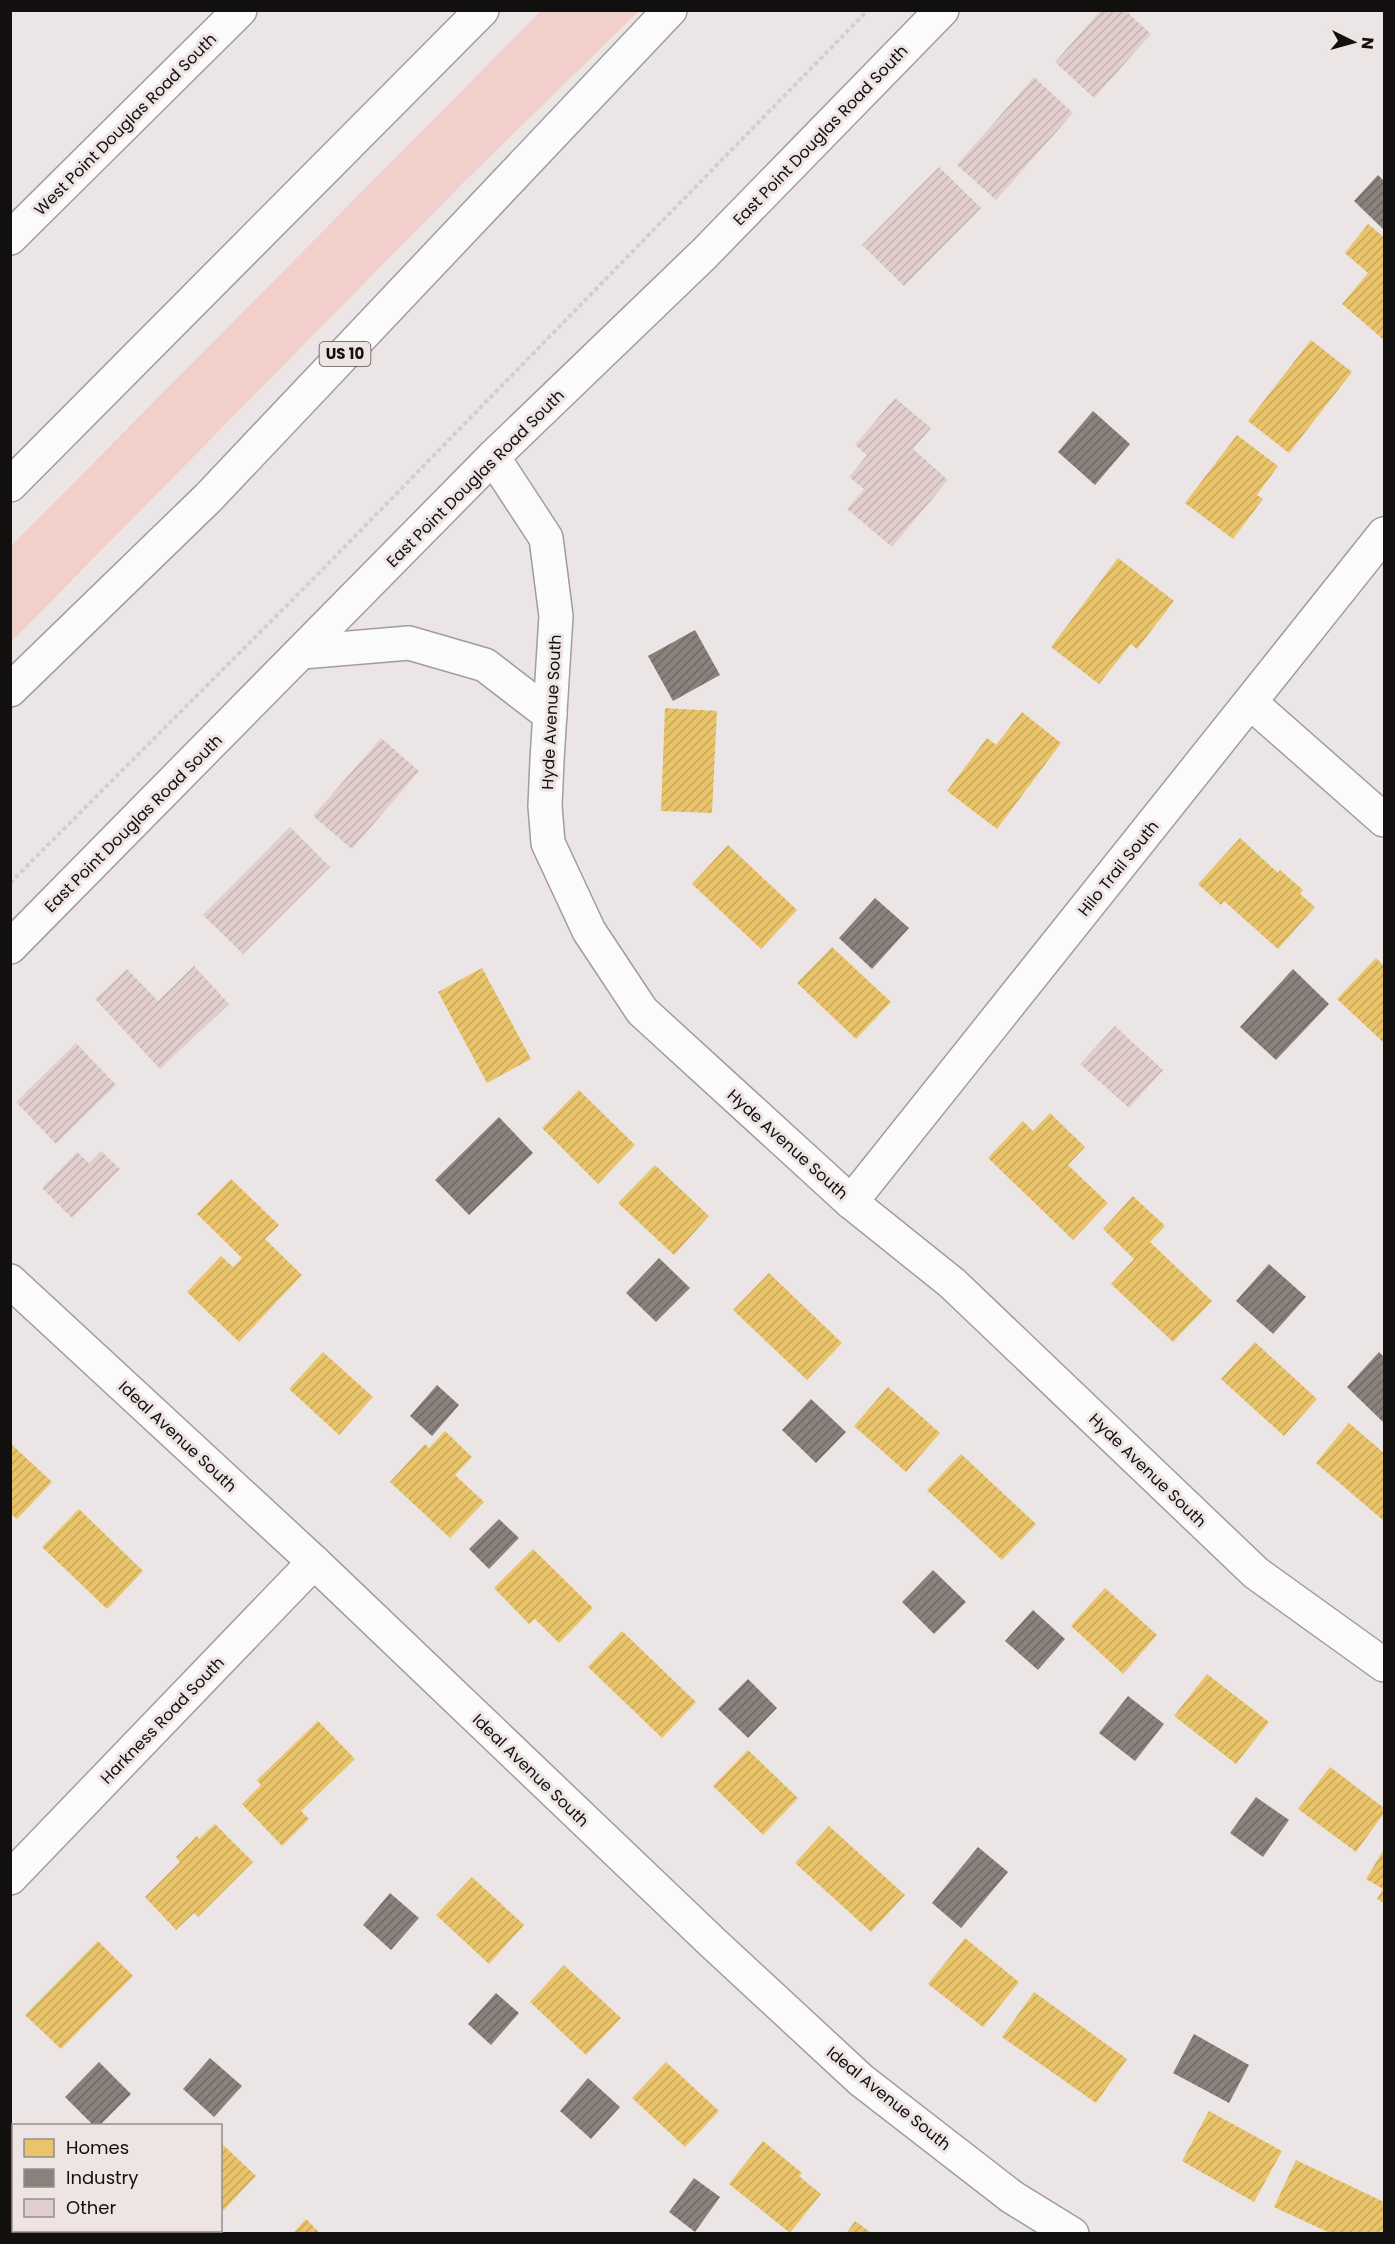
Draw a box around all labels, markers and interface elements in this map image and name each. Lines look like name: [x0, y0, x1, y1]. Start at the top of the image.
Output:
north arrow: [1323, 12, 1383, 72]
street label: West Point Douglas Road South: [29, 28, 222, 221]
text: N: [1355, 36, 1379, 50]
street label: East Point Douglas Road South: [728, 40, 913, 231]
road number: US 10: [320, 342, 370, 366]
street label: East Point Douglas Road South: [381, 384, 569, 572]
street label: Hyde Avenue South: [536, 634, 567, 790]
street label: East Point Douglas Road South: [39, 729, 227, 917]
street label: Hilo Trail South: [1073, 816, 1164, 921]
street label: Hyde Avenue South: [722, 1084, 853, 1205]
street label: Ideal Avenue South: [114, 1375, 242, 1497]
street label: Hyde Avenue South: [1084, 1408, 1212, 1533]
street label: Harkness Road South: [95, 1652, 229, 1789]
street label: Ideal Avenue South: [467, 1709, 594, 1832]
street label: Ideal Avenue South: [822, 2041, 956, 2156]
legend: [12, 2124, 222, 2232]
text: Homes: [66, 2135, 129, 2160]
text: Industry: [66, 2165, 138, 2190]
text: Other: [66, 2195, 116, 2220]

